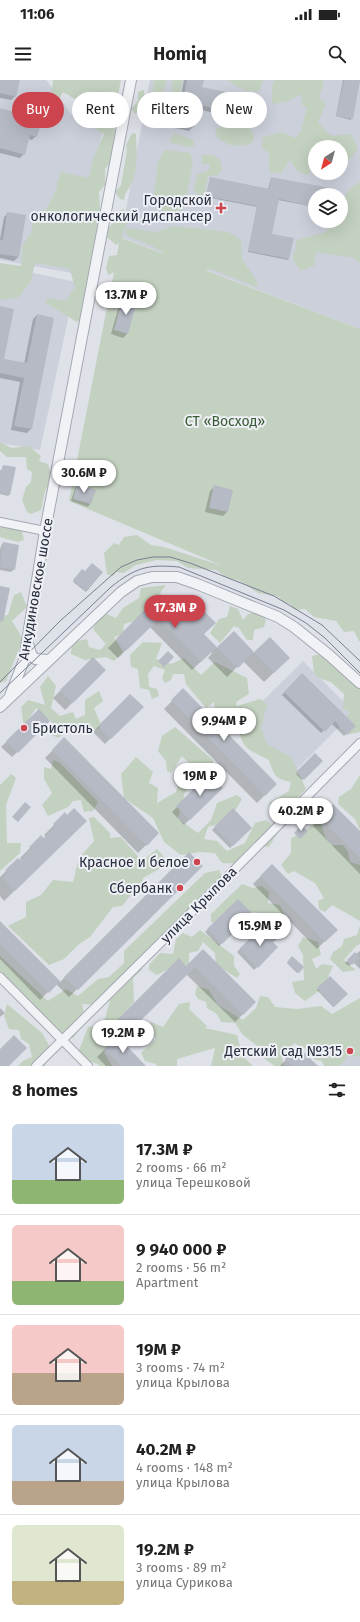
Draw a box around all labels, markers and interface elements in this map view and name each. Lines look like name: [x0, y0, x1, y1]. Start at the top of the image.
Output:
text: 11:06: [20, 5, 55, 23]
icon: menu: [12, 43, 34, 65]
text: Homiq: [153, 43, 207, 65]
icon: search: [326, 43, 348, 65]
chip: Buy: [12, 92, 64, 128]
chip: Rent: [72, 92, 129, 128]
chip: Filters: [137, 92, 203, 128]
chip: New: [211, 92, 267, 128]
north arrow: [308, 140, 348, 180]
map controls: [308, 140, 348, 228]
button: layers: [308, 188, 348, 228]
place label: Городской онкологический диспансер: [30, 192, 212, 225]
marker: Городской онкологический диспансер: [215, 202, 227, 214]
pin: 13.7M ₽: [89, 282, 163, 316]
text: 13.7M ₽: [104, 287, 148, 302]
park label: СТ «Восход»: [185, 413, 265, 430]
pin: 30.6M ₽: [47, 460, 121, 494]
text: 30.6M ₽: [61, 465, 107, 480]
street label: Анкудиновское шоссе: [15, 517, 57, 661]
pin: 17.3M ₽: [138, 595, 212, 629]
text: 17.3M ₽: [153, 600, 197, 615]
pin: 9.94M ₽: [187, 708, 261, 742]
text: 9.94M ₽: [201, 713, 247, 728]
place label: Бристоль: [32, 720, 93, 737]
marker: Бристоль: [19, 723, 29, 733]
pin: 19M ₽: [172, 763, 228, 797]
text: 19M ₽: [183, 768, 217, 783]
pin: 40.2M ₽: [264, 798, 338, 832]
text: 40.2M ₽: [278, 803, 324, 818]
place label: Красное и белое: [79, 854, 189, 871]
marker: Красное и белое: [192, 857, 202, 867]
street label: улица Крылова: [157, 863, 241, 947]
place label: Сбербанк: [109, 880, 173, 897]
marker: Сбербанк: [175, 883, 185, 893]
pin: 15.9M ₽: [223, 913, 297, 947]
text: 15.9M ₽: [238, 918, 282, 933]
pin: 19.2M ₽: [86, 1020, 160, 1054]
text: 19.2M ₽: [101, 1025, 145, 1040]
place label: Детский сад №315: [224, 1043, 342, 1060]
marker: Детский сад №315: [345, 1046, 355, 1056]
icon: filters: [326, 1079, 348, 1101]
text: 8 homes: [12, 1080, 78, 1101]
text: 17.3M ₽: [136, 1139, 193, 1160]
icon: home: [44, 1140, 92, 1188]
text: 2 rooms · 66 m²: [136, 1160, 227, 1175]
text: улица Терешковой: [136, 1175, 251, 1190]
text: 9 940 000 ₽: [136, 1239, 226, 1260]
icon: home: [44, 1241, 92, 1289]
text: 2 rooms · 56 m²: [136, 1260, 226, 1275]
text: Apartment: [136, 1275, 198, 1290]
text: 19M ₽: [136, 1339, 181, 1360]
icon: home: [44, 1341, 92, 1389]
text: 3 rooms · 74 m²: [136, 1360, 225, 1375]
text: улица Крылова: [136, 1375, 230, 1390]
text: 40.2M ₽: [136, 1439, 196, 1460]
icon: home: [44, 1441, 92, 1489]
text: 4 rooms · 148 m²: [136, 1460, 233, 1475]
text: улица Крылова: [136, 1475, 230, 1490]
text: 19.2M ₽: [136, 1539, 194, 1560]
icon: home: [44, 1541, 92, 1589]
text: 3 rooms · 89 m²: [136, 1560, 226, 1575]
text: улица Сурикова: [136, 1575, 233, 1590]

